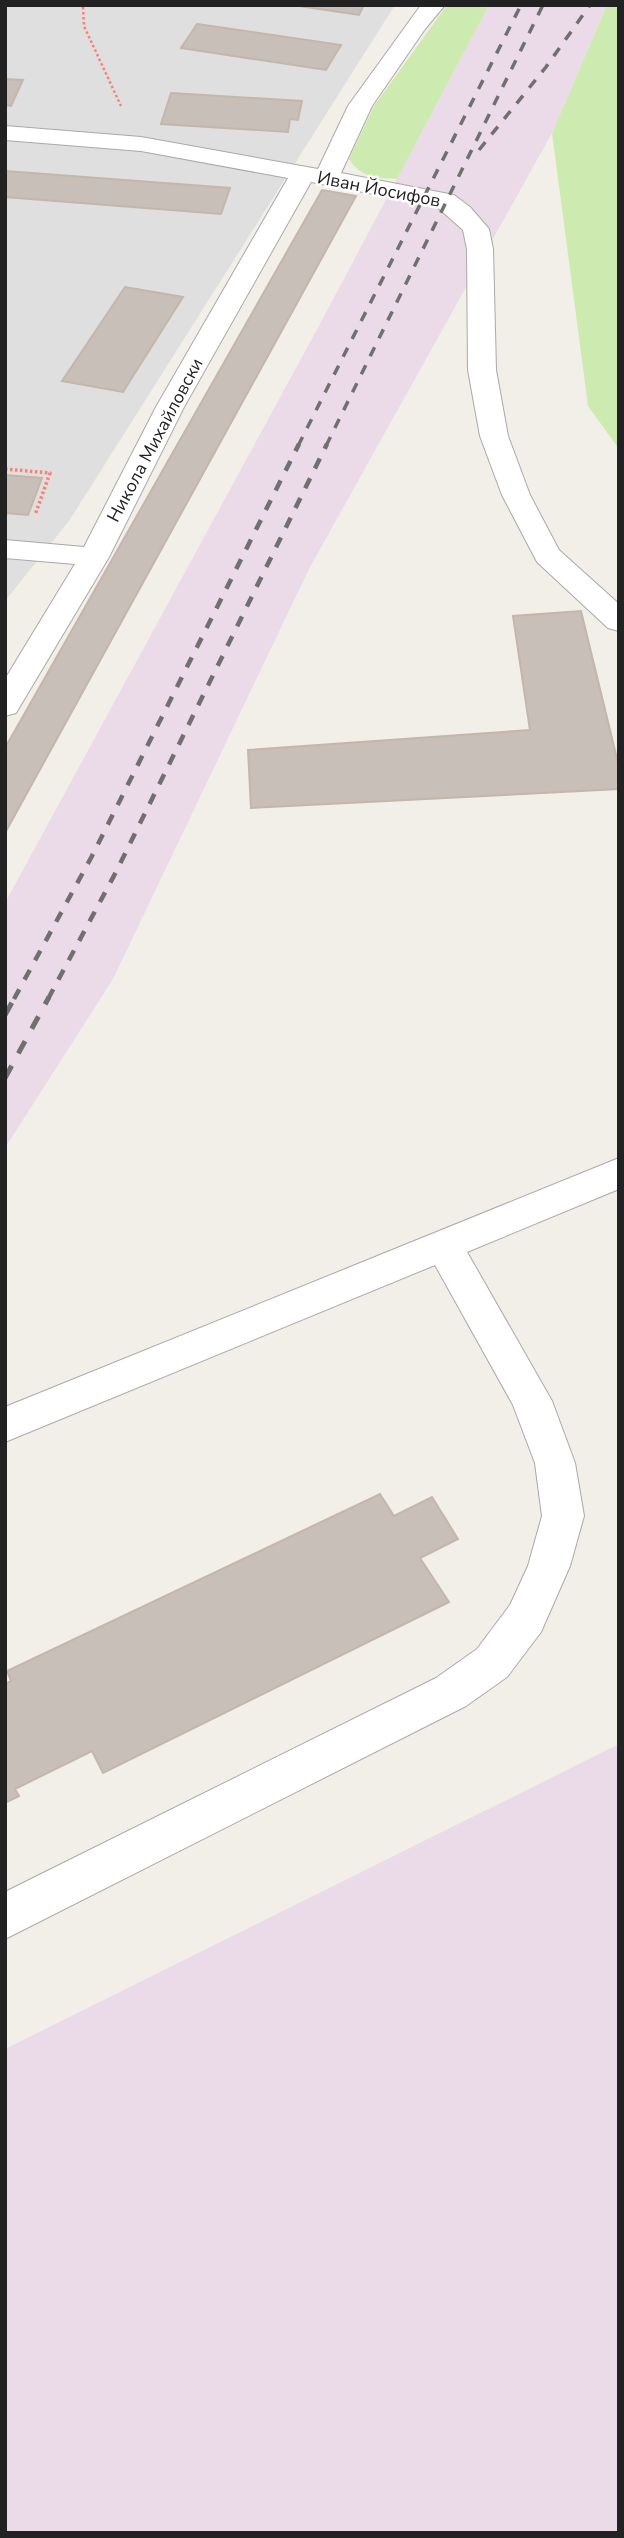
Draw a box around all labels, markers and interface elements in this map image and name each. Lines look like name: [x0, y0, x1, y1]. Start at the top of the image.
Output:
street label: Иван Йосифов: [315, 165, 443, 213]
street label: Никола Михайловски: [101, 354, 209, 526]

